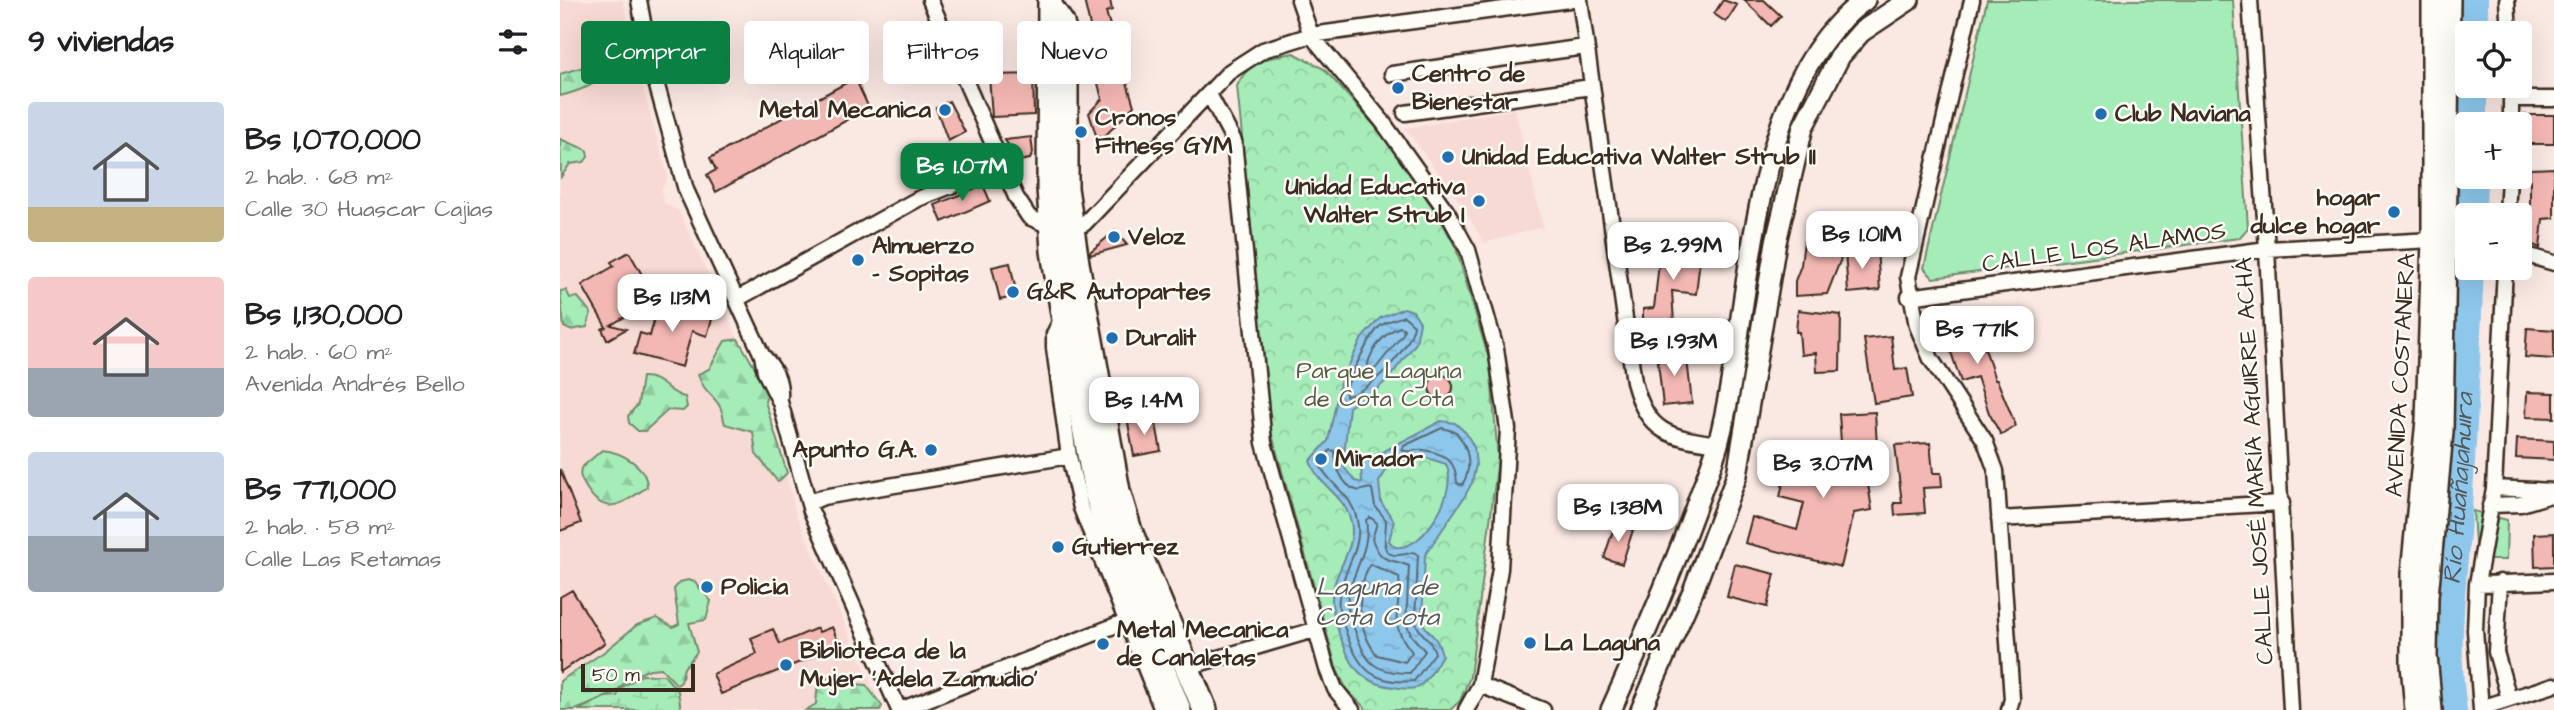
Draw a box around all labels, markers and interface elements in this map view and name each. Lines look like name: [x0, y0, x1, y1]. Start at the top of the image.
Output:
text: 9 viviendas: [28, 21, 174, 63]
chip: Comprar: [581, 21, 730, 84]
chip: Alquilar: [744, 21, 869, 84]
chip: Filtros: [883, 21, 1003, 84]
chip: Nuevo: [1017, 21, 1131, 84]
map controls: [2455, 21, 2532, 280]
button: locate: [2455, 21, 2532, 98]
icon: filters: [494, 23, 532, 61]
place label: Centro de Bienestar: [1412, 57, 1525, 119]
marker: Centro de Bienestar: [1390, 80, 1406, 96]
place label: Metal Mecanica: [760, 93, 932, 127]
place label: Club Naviana: [2115, 97, 2252, 131]
place label: Cronos Fitness GYM: [1095, 101, 1233, 163]
marker: Metal Mecanica: [937, 102, 953, 118]
marker: Club Naviana: [2093, 106, 2109, 122]
button: +: [2455, 112, 2532, 189]
text: Bs 1,070,000: [245, 119, 421, 161]
marker: Cronos Fitness GYM: [1073, 124, 1089, 140]
icon: home: [84, 130, 168, 214]
place label: Unidad Educativa Walter Strub II: [1462, 140, 1816, 174]
pin: Bs 1.07M: [890, 144, 1034, 203]
marker: Unidad Educativa Walter Strub II: [1440, 149, 1456, 165]
text: Bs 1.07M: [917, 150, 1007, 182]
text: 2 hab. · 68 m²: [245, 161, 393, 193]
place label: Unidad Educativa Walter Strub I: [1285, 170, 1466, 232]
place label: hogar dulce hogar: [2250, 181, 2381, 244]
text: Calle 30 Huascar Cajias: [245, 193, 493, 225]
marker: Unidad Educativa Walter Strub I: [1471, 193, 1487, 209]
button: −: [2455, 203, 2532, 280]
marker: hogar dulce hogar: [2386, 204, 2402, 220]
pin: Bs 1.01M: [1790, 212, 1934, 271]
street label: CALLE LOS ALAMOS: [1980, 214, 2228, 282]
text: Bs 1.01M: [1822, 218, 1902, 250]
place label: Veloz: [1127, 220, 1186, 254]
pin: Bs 2.99M: [1601, 222, 1745, 282]
place label: Almuerzo - Sopitas: [872, 229, 974, 291]
marker: Veloz: [1106, 229, 1122, 245]
text: Bs 2.99M: [1624, 229, 1722, 261]
marker: Almuerzo - Sopitas: [850, 252, 866, 268]
street label: AVENIDA COSTANERA: [2378, 252, 2424, 498]
street label: CALLE JOSÉ MARÍA AGUIRRE ACHÁ: [2227, 256, 2283, 666]
pin: Bs 1.13M: [600, 274, 744, 334]
place label: G&R Autopartes: [1027, 275, 1211, 309]
text: Bs 1.13M: [634, 281, 710, 313]
marker: G&R Autopartes: [1005, 284, 1021, 300]
text: Bs 1,130,000: [245, 294, 403, 336]
icon: home: [84, 305, 168, 389]
pin: Bs 771K: [1912, 306, 2042, 366]
text: Bs 771K: [1936, 313, 2018, 345]
pin: Bs 1.93M: [1602, 318, 1746, 378]
place label: Duralit: [1126, 321, 1197, 355]
text: Bs 1.93M: [1630, 325, 1718, 357]
marker: Duralit: [1104, 330, 1120, 346]
text: 2 hab. · 60 m²: [245, 336, 393, 368]
park label: Parque Laguna de Cota Cota: [1296, 354, 1462, 416]
text: Avenida Andrés Bello: [245, 368, 465, 400]
pin: Bs 1.4M: [1079, 378, 1209, 437]
text: Bs 1.4M: [1105, 384, 1183, 416]
water label: Río Huañajahuira: [2434, 390, 2483, 586]
place label: Apunto G.A.: [793, 433, 917, 467]
pin: Bs 3.07M: [1751, 440, 1895, 500]
marker: Apunto G.A.: [923, 442, 939, 458]
place label: Mirador: [1335, 442, 1424, 476]
text: Bs 3.07M: [1773, 447, 1873, 479]
marker: Mirador: [1313, 451, 1329, 467]
text: Bs 771,000: [245, 469, 396, 511]
icon: home: [84, 480, 168, 564]
pin: Bs 1.38M: [1546, 484, 1690, 544]
text: Bs 1.38M: [1574, 491, 1662, 523]
text: 2 hab. · 58 m²: [245, 511, 395, 543]
place label: Gutierrez: [1072, 530, 1180, 564]
marker: Gutierrez: [1050, 539, 1066, 555]
text: Calle Las Retamas: [245, 543, 441, 575]
water label: Laguna de Cota Cota: [1315, 569, 1441, 635]
place label: Policia: [721, 570, 789, 604]
marker: Policia: [699, 579, 715, 595]
place label: Metal Mecanica de Canaletas: [1116, 613, 1289, 675]
place label: La Laguna: [1544, 626, 1661, 661]
place label: Biblioteca de la Mujer 'Adela Zamudio': [800, 634, 1038, 696]
marker: La Laguna: [1522, 635, 1538, 651]
marker: Metal Mecanica de Canaletas: [1095, 636, 1111, 652]
marker: Biblioteca de la Mujer 'Adela Zamudio': [778, 657, 794, 673]
scale bar: [581, 661, 695, 693]
text: 50 m: [592, 662, 640, 689]

